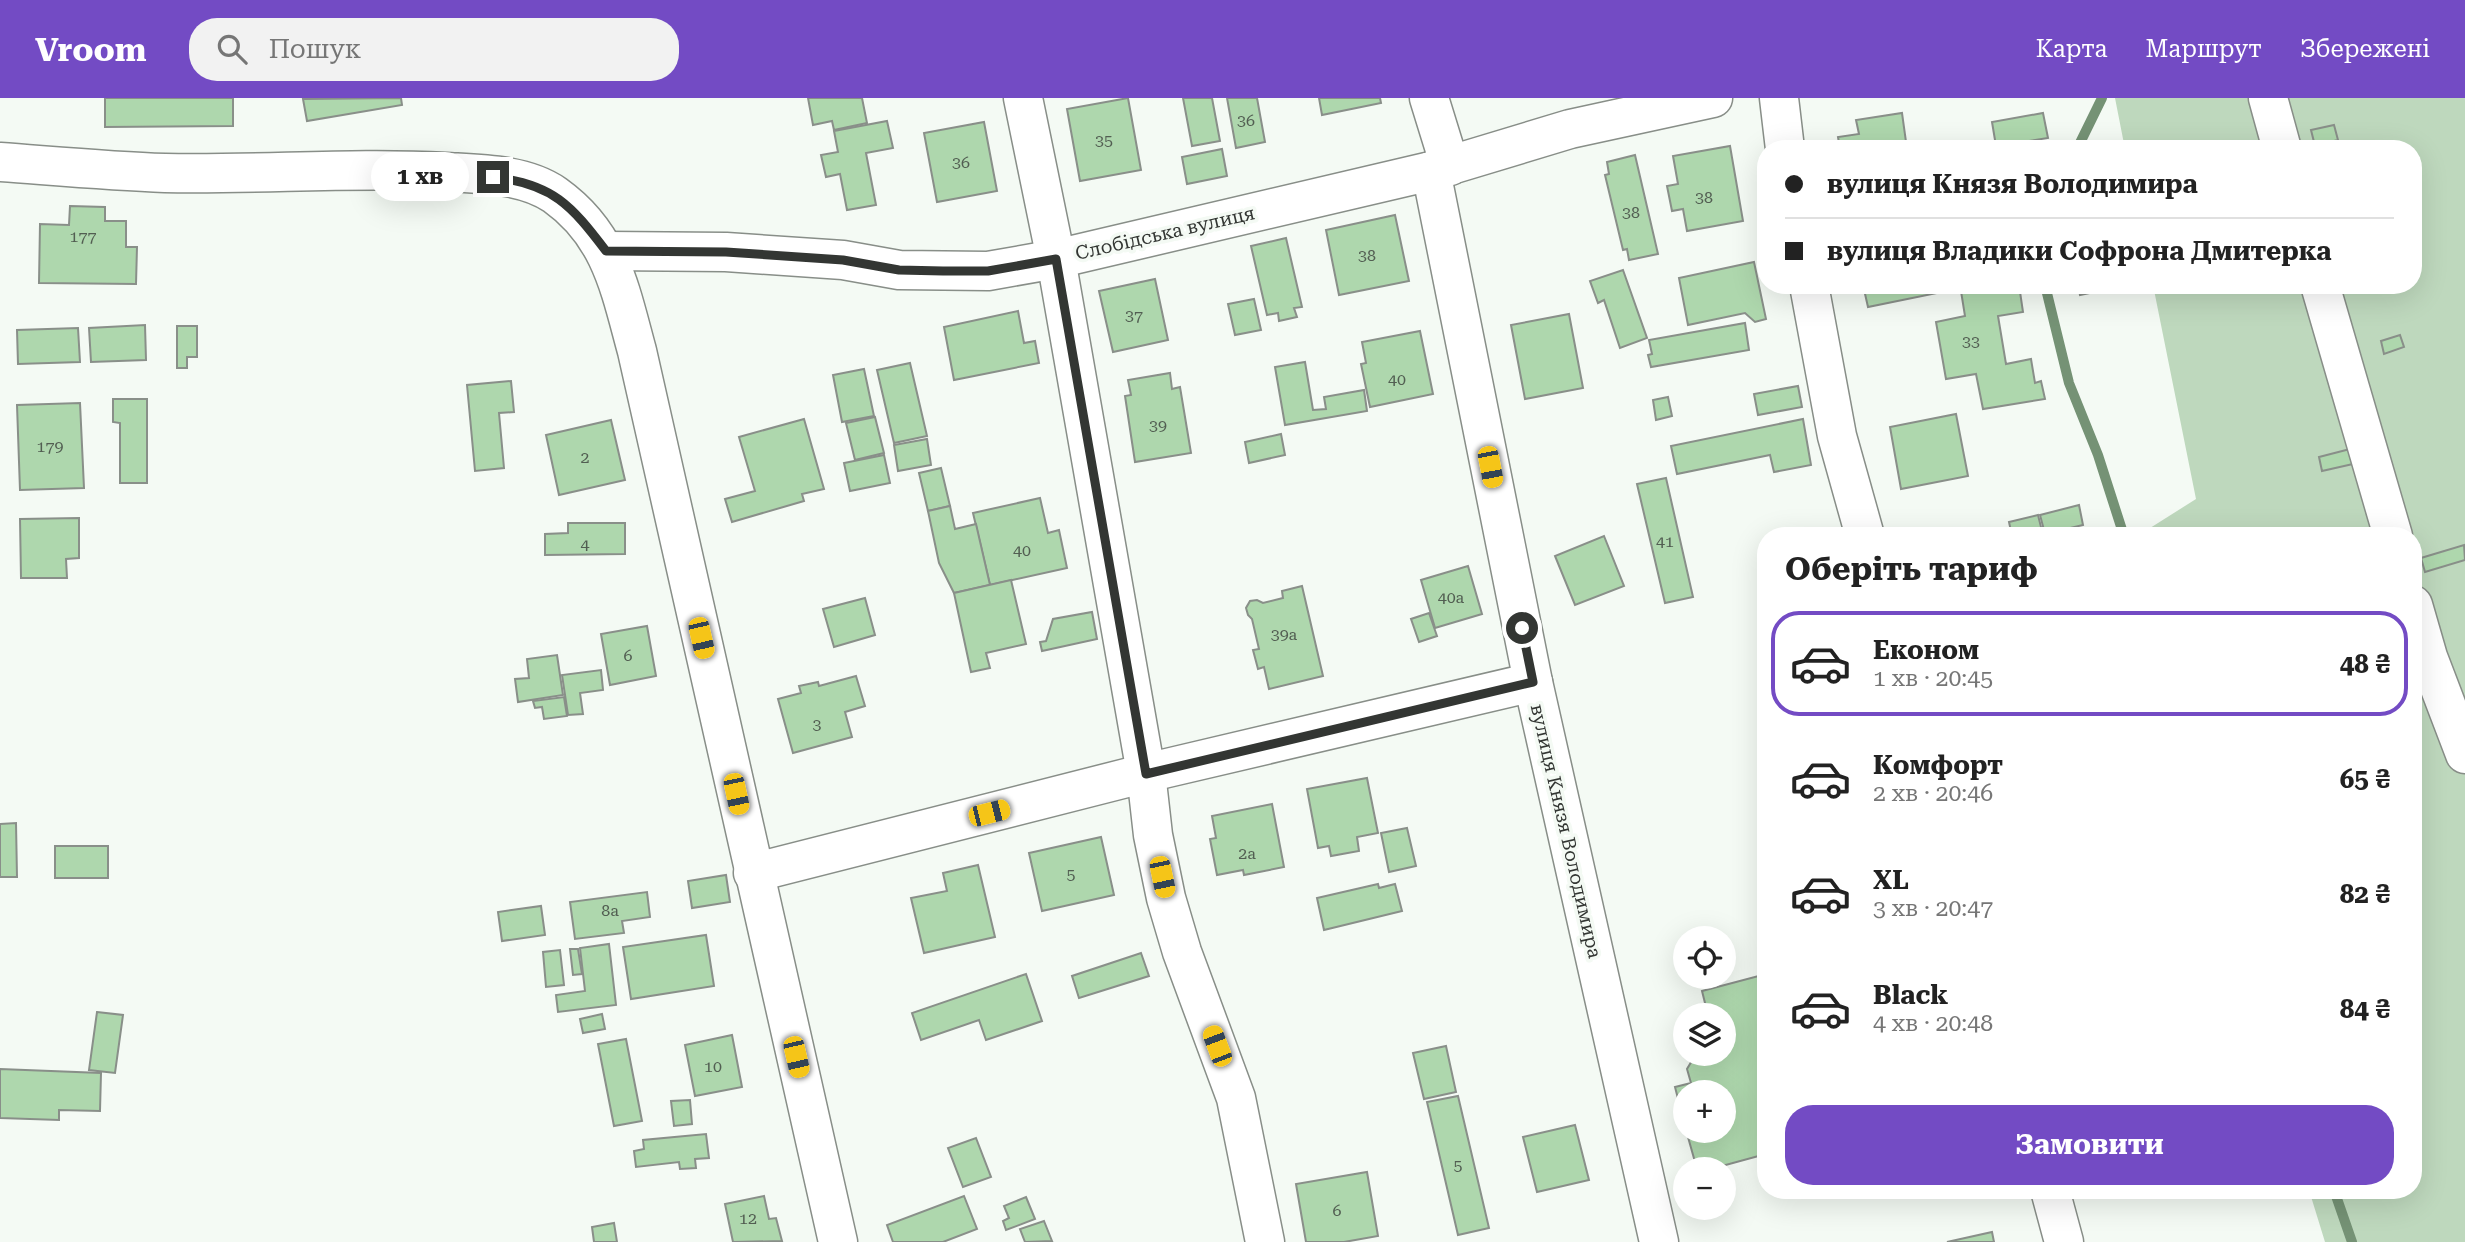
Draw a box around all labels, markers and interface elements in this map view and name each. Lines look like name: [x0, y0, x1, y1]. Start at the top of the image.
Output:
search box: [189, 18, 679, 81]
text: Vroom: [35, 30, 147, 69]
icon: search: [213, 30, 251, 68]
text: Пошук: [269, 34, 361, 64]
text: Карта: [2036, 35, 2108, 63]
text: Маршрут: [2146, 35, 2262, 63]
text: Збережені: [2300, 35, 2430, 63]
house number: 36: [1237, 111, 1255, 130]
house number: 35: [1095, 131, 1113, 150]
callout: 1 хв: [370, 153, 468, 202]
house number: 36: [952, 153, 970, 172]
route end: [477, 161, 509, 193]
text: 1 хв: [397, 163, 443, 190]
text: вулиця Князя Володимира: [1827, 169, 2198, 199]
house number: 38: [1695, 188, 1713, 207]
street label: Слобідська вулиця: [1073, 201, 1257, 265]
house number: 38: [1622, 203, 1640, 222]
house number: 177: [70, 227, 96, 246]
text: вулиця Владики Софрона Дмитерка: [1827, 236, 2332, 266]
house number: 38: [1358, 246, 1376, 265]
house number: 37: [1125, 306, 1143, 325]
house number: 33: [1962, 332, 1980, 351]
house number: 40: [1388, 370, 1406, 389]
house number: 39: [1149, 416, 1167, 435]
house number: 179: [37, 437, 63, 456]
car: [1476, 444, 1505, 490]
house number: 2: [581, 448, 590, 467]
house number: 41: [1656, 532, 1674, 551]
house number: 4: [581, 535, 590, 554]
house number: 40: [1013, 541, 1031, 560]
text: Оберіть тариф: [1785, 550, 2038, 588]
house number: 40а: [1438, 588, 1465, 607]
route start: [1506, 612, 1538, 644]
car: [687, 615, 716, 661]
house number: 39а: [1271, 625, 1298, 644]
icon: car: [1789, 632, 1852, 695]
text: Економ: [1873, 635, 1979, 665]
house number: 6: [624, 646, 633, 665]
text: 48 ₴: [2340, 649, 2390, 679]
text: 1 хв · 20:45: [1873, 665, 1993, 692]
street label: вулиця Князя Володимира: [1526, 702, 1607, 961]
house number: 3: [813, 715, 822, 734]
icon: car: [1789, 747, 1852, 810]
text: Комфорт: [1873, 750, 2003, 780]
text: 65 ₴: [2340, 764, 2390, 794]
car: [722, 771, 751, 817]
text: 2 хв · 20:46: [1873, 780, 1993, 807]
car: [967, 798, 1012, 828]
house number: 2а: [1238, 844, 1256, 863]
car: [1148, 854, 1177, 900]
icon: car: [1789, 862, 1852, 925]
house number: 5: [1067, 865, 1076, 884]
text: XL: [1873, 865, 1909, 895]
text: 82 ₴: [2340, 879, 2390, 909]
text: 3 хв · 20:47: [1873, 895, 1993, 922]
house number: 8а: [601, 901, 619, 920]
map controls: [1673, 926, 1736, 1220]
button: locate: [1673, 926, 1736, 989]
icon: car: [1789, 977, 1852, 1040]
text: Black: [1873, 980, 1948, 1010]
text: 84 ₴: [2340, 994, 2390, 1024]
button: layers: [1673, 1003, 1736, 1066]
text: 4 хв · 20:48: [1873, 1010, 1993, 1037]
car: [1200, 1023, 1235, 1069]
car: [782, 1034, 811, 1080]
house number: 10: [704, 1057, 722, 1076]
button: +: [1673, 1080, 1736, 1143]
button: Замовити: [1785, 1105, 2394, 1185]
house number: 5: [1454, 1156, 1463, 1175]
button: −: [1673, 1157, 1736, 1220]
house number: 6: [1333, 1201, 1342, 1220]
house number: 12: [739, 1209, 757, 1228]

